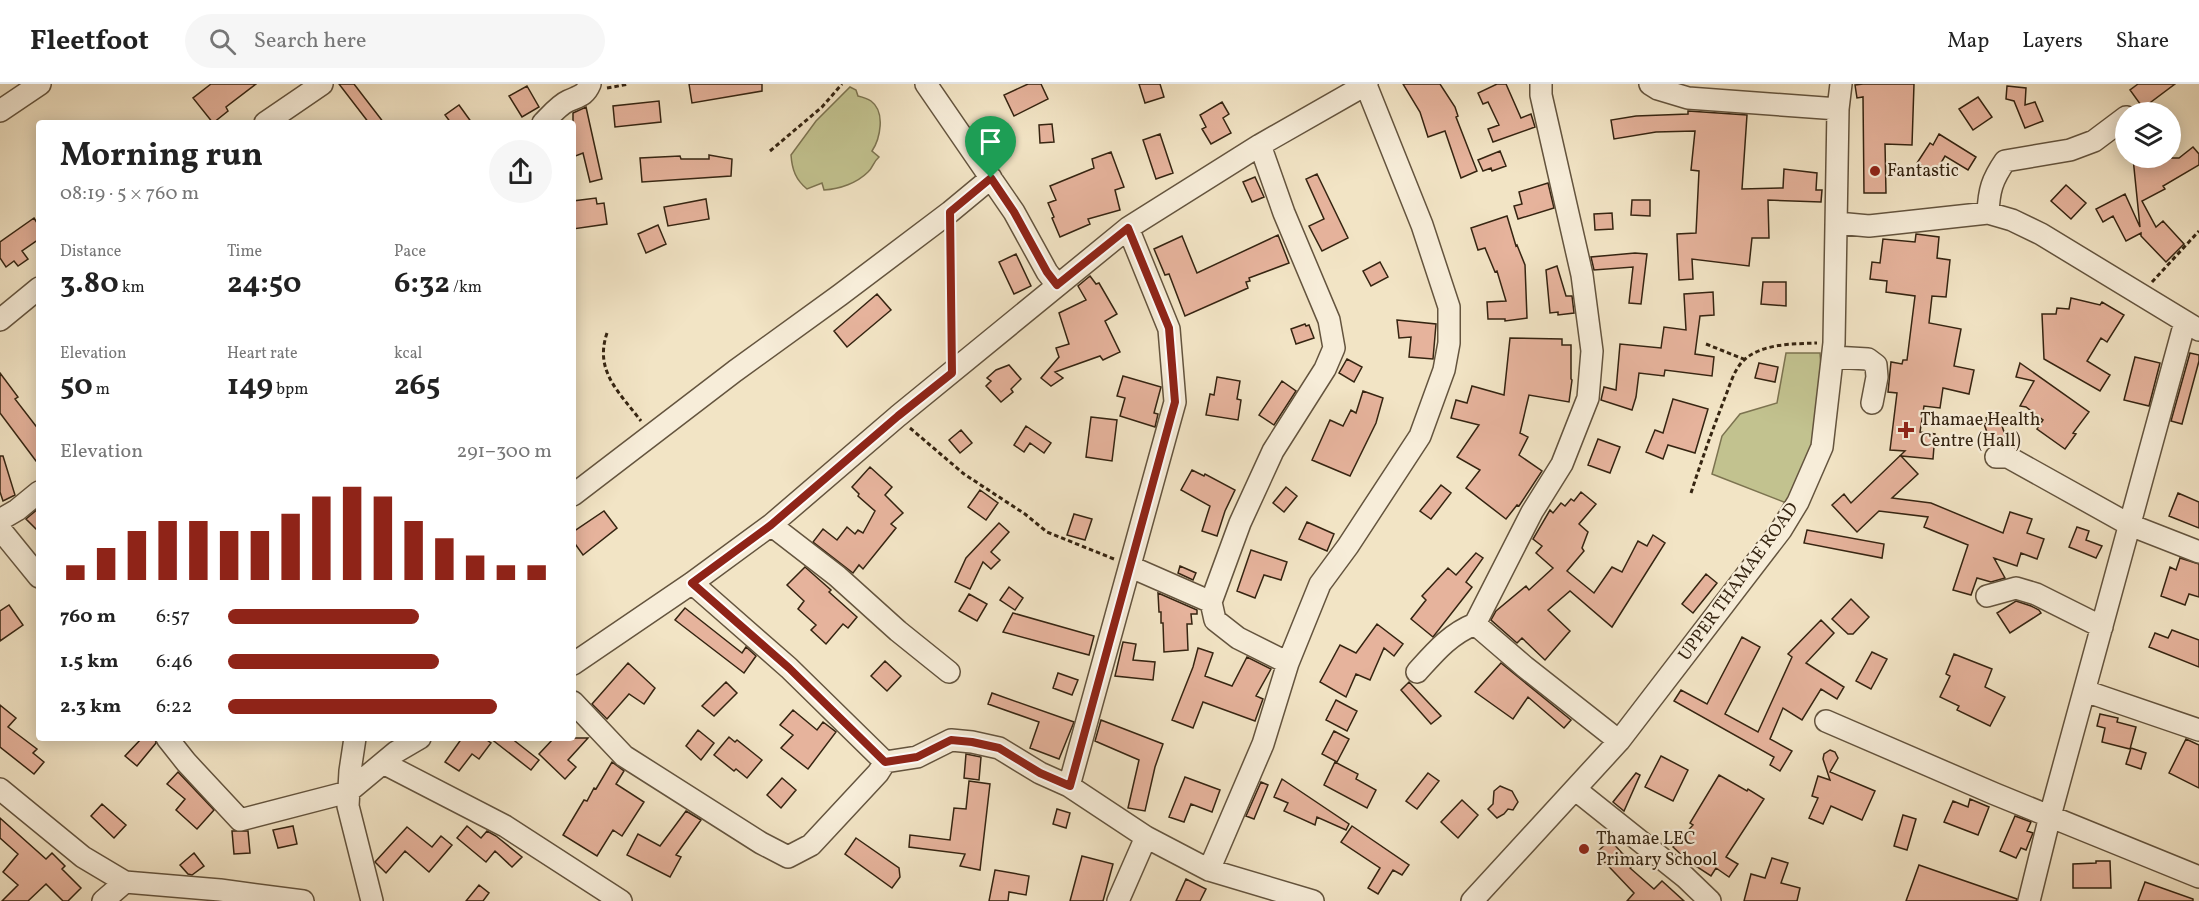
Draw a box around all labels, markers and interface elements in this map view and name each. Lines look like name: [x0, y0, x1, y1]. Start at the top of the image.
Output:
search box: [185, 14, 605, 68]
text: Fleetfoot: [30, 22, 149, 61]
icon: search: [206, 25, 239, 58]
text: Search here: [254, 26, 366, 57]
text: Map: [1947, 27, 1989, 56]
text: Layers: [2022, 27, 2083, 56]
text: Share: [2116, 27, 2169, 56]
map controls: [2115, 102, 2181, 168]
button: layers: [2115, 102, 2181, 168]
pin: [965, 116, 1016, 178]
icon: arrive: [974, 125, 1007, 158]
text: Morning run: [60, 134, 263, 180]
button: share: [489, 140, 552, 203]
place label: Fantastic: [1887, 159, 1959, 184]
marker: Fantastic: [1868, 164, 1882, 178]
text: 08:19 · 5 × 760 m: [60, 180, 199, 208]
text: Distance: [60, 241, 121, 263]
text: Time: [227, 241, 262, 263]
text: Pace: [394, 241, 426, 263]
text: 3.80: [60, 263, 119, 305]
text: 24:50: [227, 263, 302, 305]
text: 6:32: [394, 263, 450, 305]
text: km: [119, 277, 145, 299]
text: /km: [450, 277, 482, 299]
text: Elevation: [60, 343, 127, 365]
text: Heart rate: [227, 343, 298, 365]
text: kcal: [394, 343, 422, 365]
text: 50: [60, 365, 93, 407]
text: 149: [227, 365, 273, 407]
text: 265: [394, 365, 441, 407]
text: m: [93, 379, 110, 401]
text: bpm: [273, 379, 308, 401]
place label: Thamae Health Centre (Hall): [1920, 408, 2041, 454]
marker: Thamae Health Centre (Hall): [1897, 421, 1915, 439]
text: Elevation: [60, 438, 143, 466]
text: 291–300 m: [457, 438, 552, 466]
street label: UPPER THAMAE ROAD: [1673, 498, 1805, 666]
text: 760 m: [60, 603, 116, 631]
text: 6:57: [156, 603, 190, 631]
text: 1.5 km: [60, 648, 119, 676]
text: 6:46: [156, 648, 193, 676]
text: 2.3 km: [60, 693, 121, 721]
text: 6:22: [156, 693, 192, 721]
place label: Thamae LEC Primary School: [1596, 827, 1717, 873]
marker: Thamae LEC Primary School: [1577, 842, 1591, 856]

